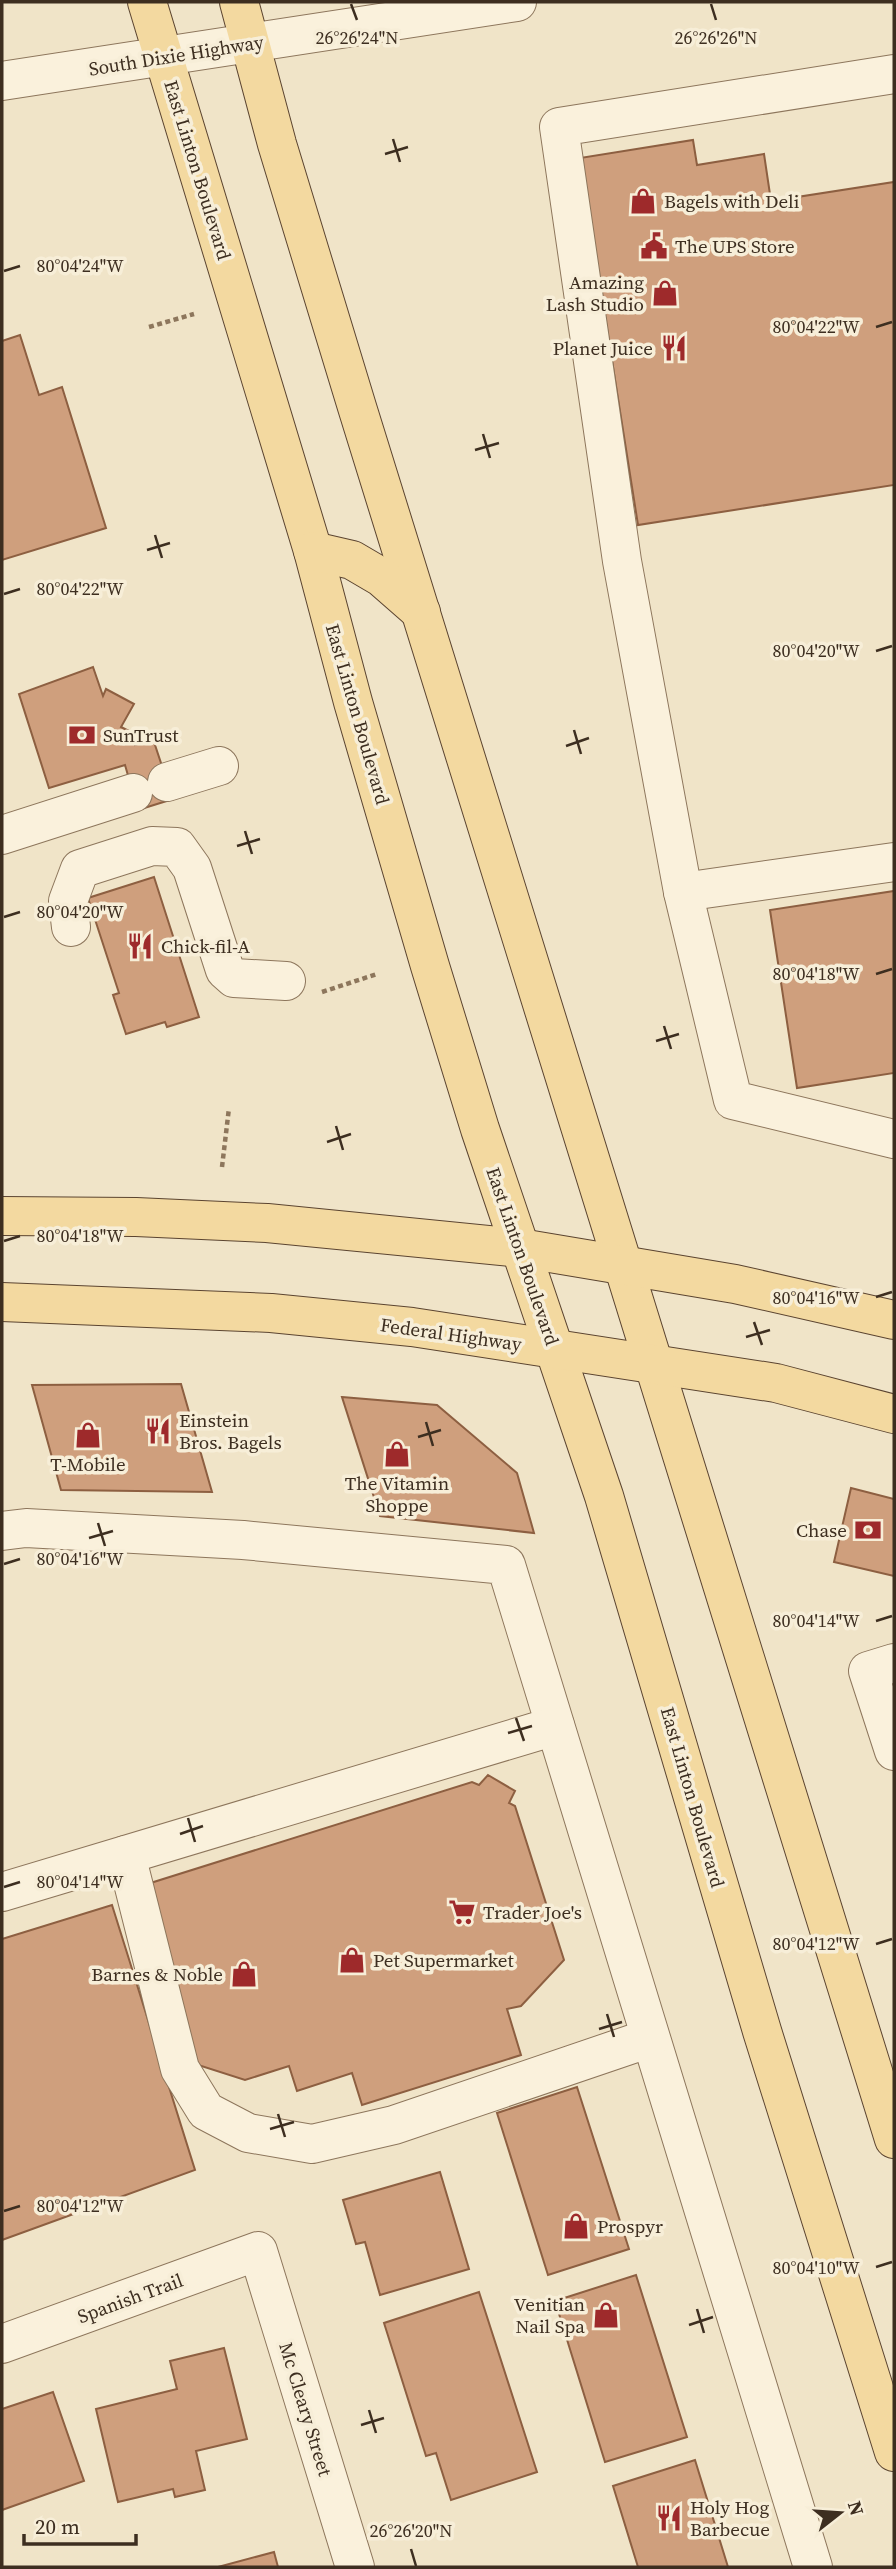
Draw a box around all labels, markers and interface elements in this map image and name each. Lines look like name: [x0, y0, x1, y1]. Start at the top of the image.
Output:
text: 26°26'24"N: [316, 25, 398, 50]
text: 26°26'26"N: [675, 25, 757, 50]
street label: South Dixie Highway: [87, 28, 265, 82]
street label: East Linton Boulevard: [158, 77, 238, 263]
shop icon: Bagels with Deli: [628, 186, 658, 216]
place label: Bagels with Deli: [664, 188, 800, 214]
public building icon: The UPS Store: [639, 231, 669, 261]
place label: The UPS Store: [675, 233, 795, 259]
text: 80°04'24"W: [37, 253, 124, 278]
place label: Amazing Lash Studio: [546, 269, 644, 317]
shop icon: Amazing Lash Studio: [650, 278, 680, 308]
text: 80°04'22"W: [773, 314, 860, 339]
restaurant icon: Planet Juice: [659, 333, 689, 363]
place label: Planet Juice: [553, 335, 653, 361]
text: 80°04'22"W: [37, 576, 124, 601]
street label: East Linton Boulevard: [320, 621, 396, 808]
text: 80°04'20"W: [773, 638, 860, 663]
bank icon: SunTrust: [67, 720, 97, 750]
place label: SunTrust: [103, 722, 179, 748]
text: 80°04'20"W: [37, 899, 124, 924]
restaurant icon: Chick-fil-A: [125, 931, 155, 961]
place label: Chick-fil-A: [161, 933, 250, 959]
text: 80°04'18"W: [773, 961, 860, 986]
street label: East Linton Boulevard: [480, 1163, 566, 1349]
text: 80°04'18"W: [37, 1223, 124, 1248]
text: 80°04'16"W: [773, 1285, 860, 1310]
street label: Federal Highway: [379, 1311, 524, 1357]
place label: Einstein Bros. Bagels: [179, 1407, 282, 1455]
restaurant icon: Einstein Bros. Bagels: [143, 1416, 173, 1446]
shop icon: T-Mobile: [73, 1420, 103, 1450]
shop icon: The Vitamin Shoppe: [382, 1439, 412, 1469]
place label: T-Mobile: [50, 1451, 126, 1477]
place label: The Vitamin Shoppe: [345, 1470, 449, 1518]
bank icon: Chase: [853, 1515, 883, 1545]
place label: Chase: [796, 1517, 847, 1543]
text: 80°04'16"W: [37, 1546, 124, 1571]
text: 80°04'14"W: [773, 1608, 860, 1633]
street label: East Linton Boulevard: [655, 1704, 731, 1891]
text: 80°04'14"W: [37, 1869, 124, 1894]
supermarket icon: Trader Joe's: [447, 1897, 477, 1927]
place label: Trader Joe's: [483, 1899, 582, 1925]
text: 80°04'12"W: [773, 1931, 860, 1956]
shop icon: Pet Supermarket: [337, 1945, 367, 1975]
place label: Pet Supermarket: [373, 1947, 515, 1973]
shop icon: Barnes & Noble: [229, 1959, 259, 1989]
place label: Barnes & Noble: [91, 1961, 223, 1987]
text: 80°04'12"W: [37, 2193, 124, 2218]
shop icon: Prospyr: [561, 2211, 591, 2241]
place label: Prospyr: [597, 2213, 663, 2239]
text: 80°04'10"W: [773, 2255, 860, 2280]
street label: Spanish Trail: [74, 2267, 187, 2329]
place label: Venitian Nail Spa: [514, 2291, 585, 2339]
shop icon: Venitian Nail Spa: [591, 2300, 621, 2330]
street label: Mc Cleary Street: [273, 2339, 339, 2480]
north arrow: [805, 2478, 875, 2548]
place label: Holy Hog Barbecue: [690, 2494, 770, 2542]
text: N: [842, 2498, 871, 2519]
scale bar: [24, 2502, 136, 2546]
restaurant icon: Holy Hog Barbecue: [654, 2503, 684, 2533]
text: 20 m: [35, 2512, 80, 2541]
text: 26°26'20"N: [370, 2518, 452, 2543]

